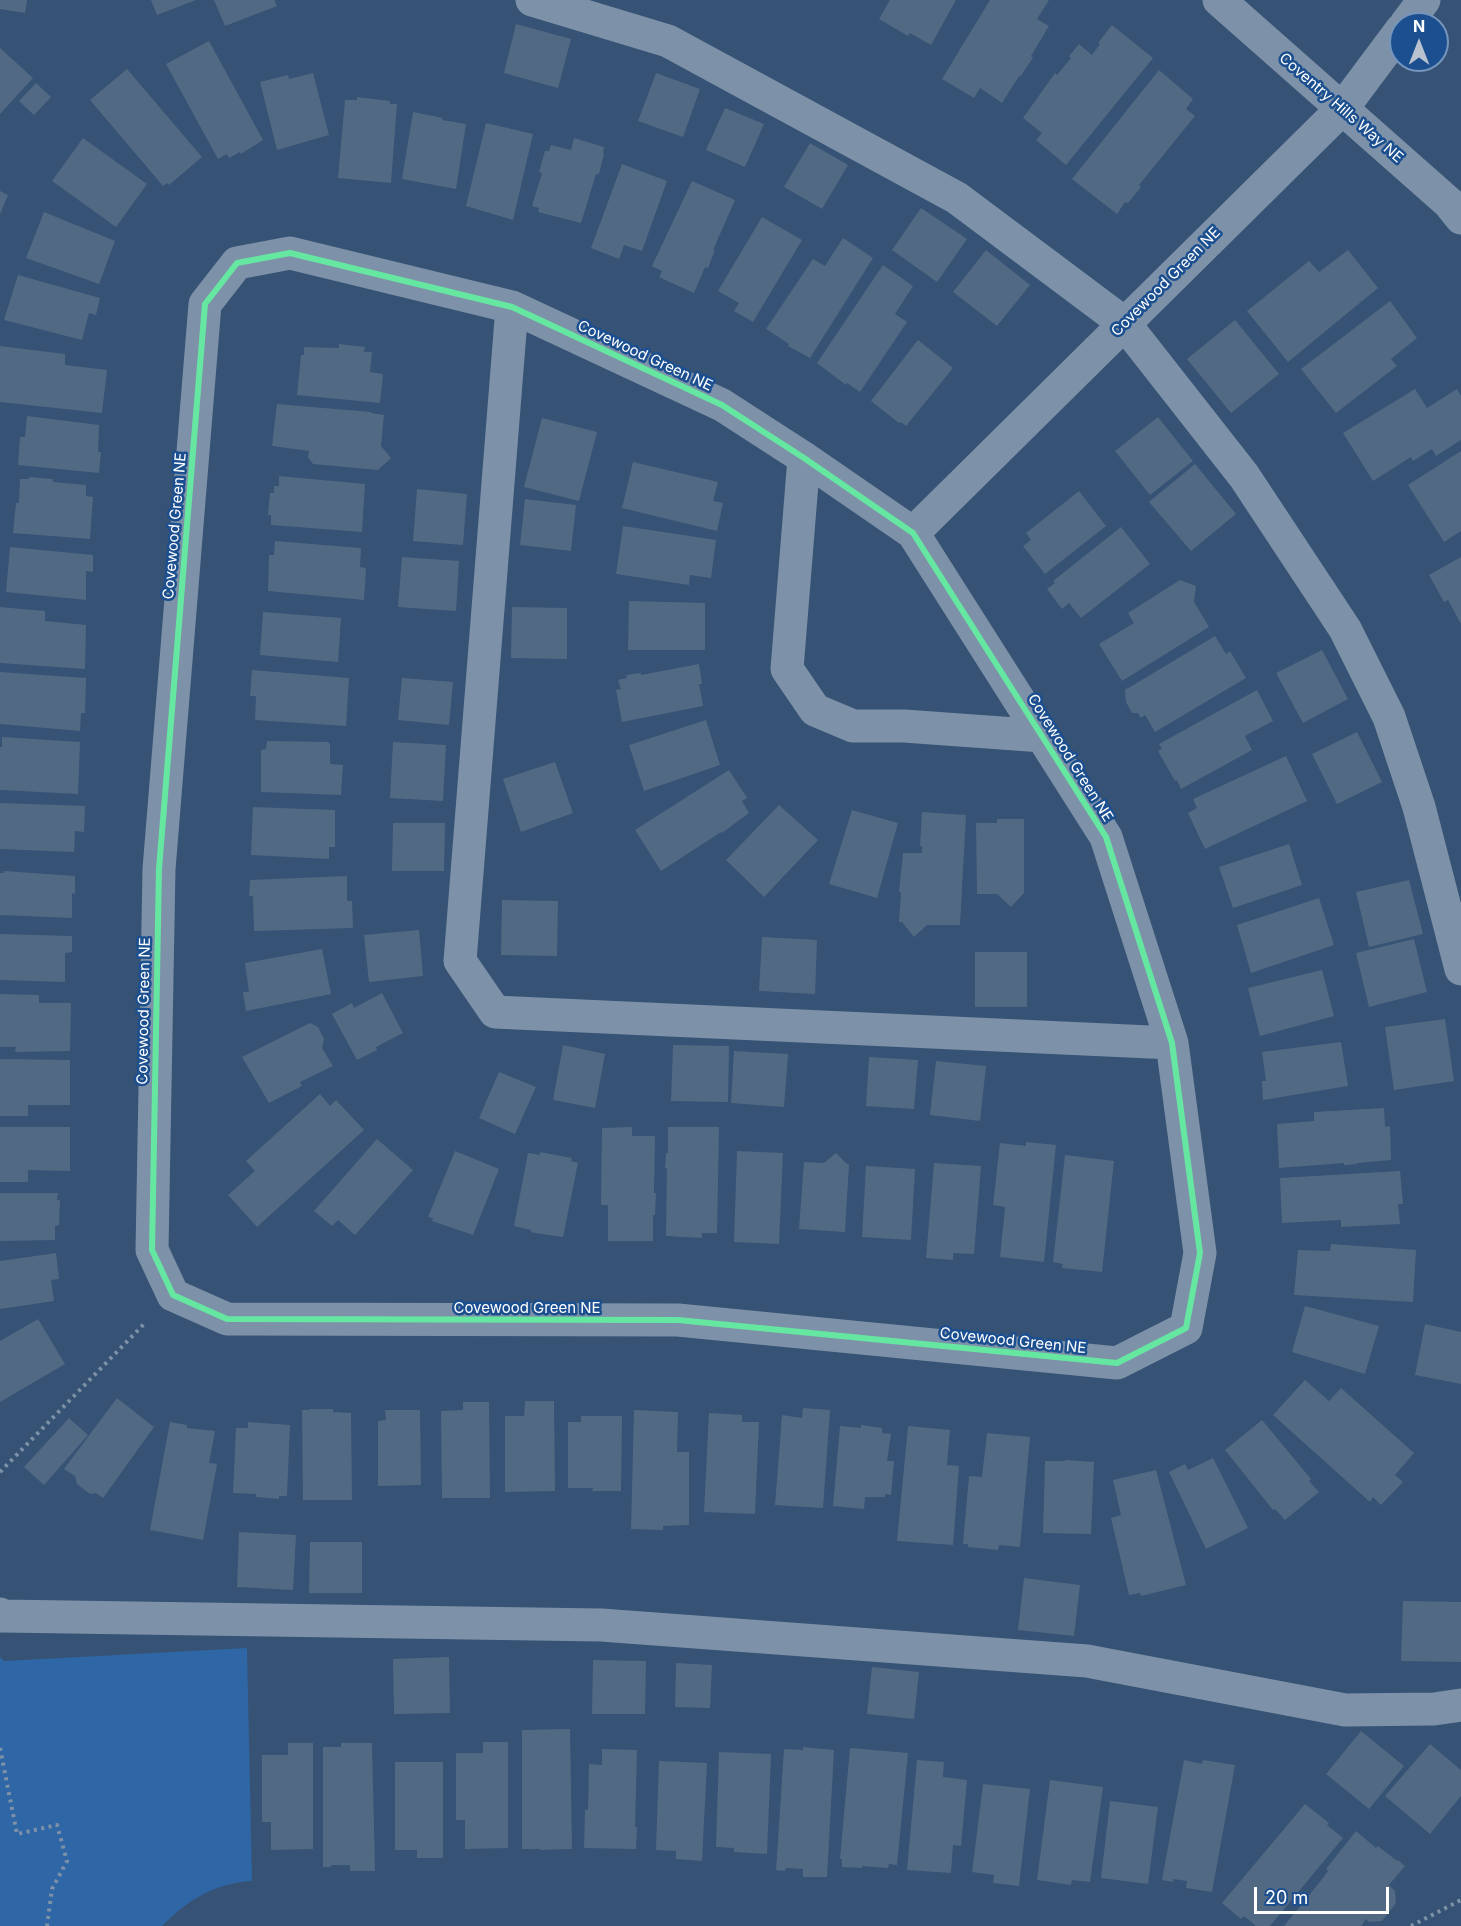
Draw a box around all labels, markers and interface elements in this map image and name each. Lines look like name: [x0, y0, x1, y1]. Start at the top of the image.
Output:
north arrow: [1389, 12, 1449, 72]
text: N: [1413, 16, 1425, 36]
street label: Coventry Hills Way NE: [1275, 49, 1407, 167]
street label: Covewood Green NE: [1108, 224, 1224, 340]
street label: Covewood Green NE: [575, 317, 715, 395]
street label: Covewood Green NE: [160, 452, 190, 600]
street label: Covewood Green NE: [1023, 691, 1117, 825]
street label: Covewood Green NE: [134, 937, 154, 1085]
street label: Covewood Green NE: [453, 1299, 601, 1317]
street label: Covewood Green NE: [939, 1324, 1087, 1358]
scale bar: [1257, 1875, 1392, 1913]
text: 20 m: [1265, 1887, 1308, 1908]

